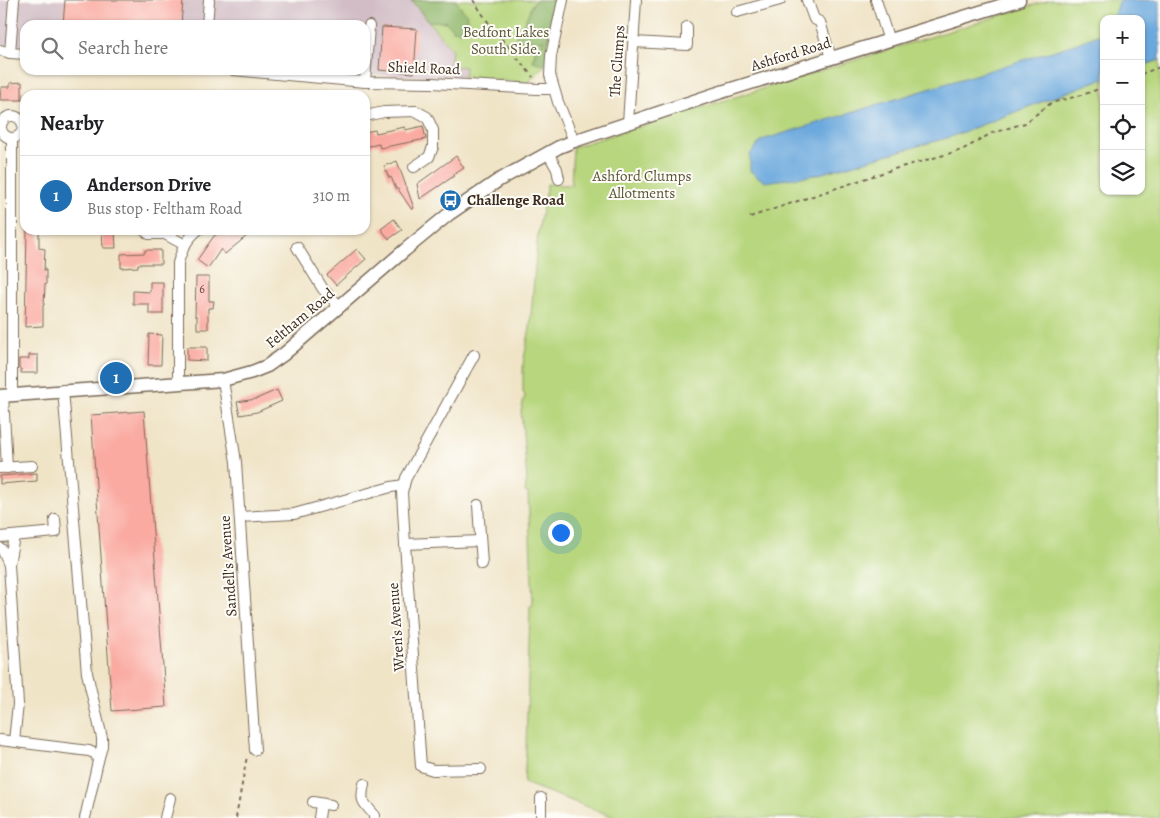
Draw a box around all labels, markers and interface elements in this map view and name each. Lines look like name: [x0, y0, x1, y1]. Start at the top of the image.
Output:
map controls: [1100, 15, 1145, 195]
button: +: [1100, 15, 1145, 60]
search box: [20, 20, 370, 75]
park label: Bedfont Lakes South Side.: [463, 22, 549, 59]
street label: The Clumps: [605, 24, 629, 98]
street label: Ashford Road: [748, 32, 834, 76]
icon: search: [38, 34, 66, 62]
text: Search here: [78, 35, 168, 61]
street label: Shield Road: [387, 57, 462, 79]
button: −: [1100, 60, 1145, 105]
button: locate: [1100, 105, 1145, 150]
text: Nearby: [40, 109, 103, 137]
button: layers: [1100, 150, 1145, 195]
park label: Ashford Clumps Allotments: [591, 166, 692, 203]
text: Anderson Drive: [87, 172, 211, 198]
text: 1: [53, 185, 59, 207]
text: 310 m: [313, 185, 350, 207]
bus stop icon: Challenge Road: [439, 188, 463, 212]
place label: Challenge Road: [467, 190, 565, 210]
text: Bus stop · Feltham Road: [87, 198, 242, 220]
house number: 6: [199, 281, 205, 297]
street label: Feltham Road: [261, 283, 339, 353]
pin: 1: [100, 359, 132, 397]
street label: Sandell's Avenue: [214, 515, 242, 617]
your location: [548, 520, 574, 546]
street label: Wren's Avenue: [383, 582, 409, 673]

